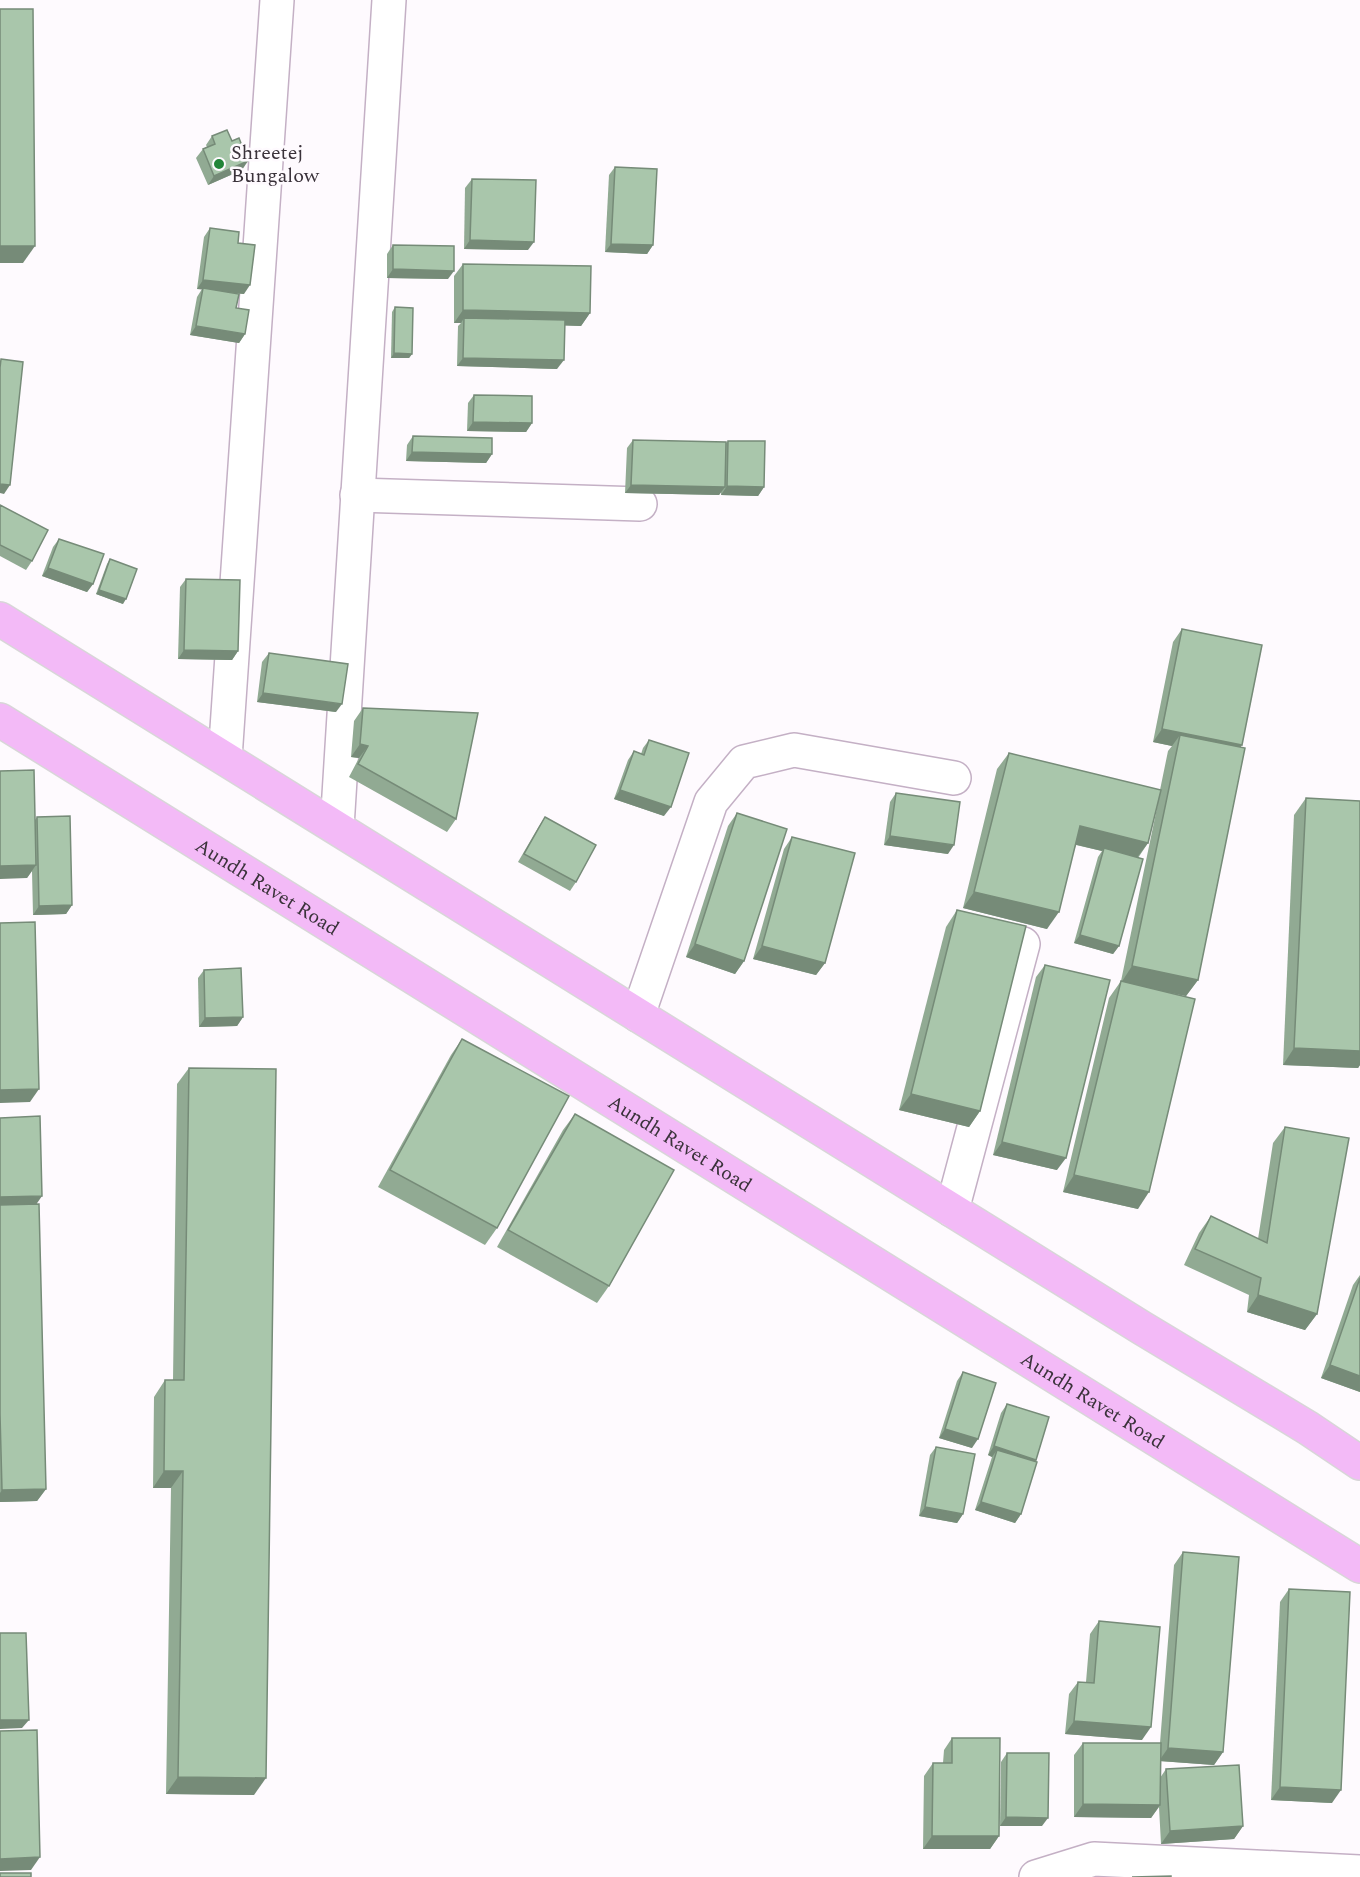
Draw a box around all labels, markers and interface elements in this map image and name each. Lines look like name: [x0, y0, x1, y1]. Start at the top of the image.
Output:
place label: Shreetej Bungalow: [231, 138, 320, 191]
marker: Shreetej Bungalow: [212, 157, 226, 171]
street label: Aundh Ravet Road: [189, 831, 345, 944]
street label: Aundh Ravet Road: [602, 1088, 758, 1200]
street label: Aundh Ravet Road: [1014, 1344, 1170, 1457]

